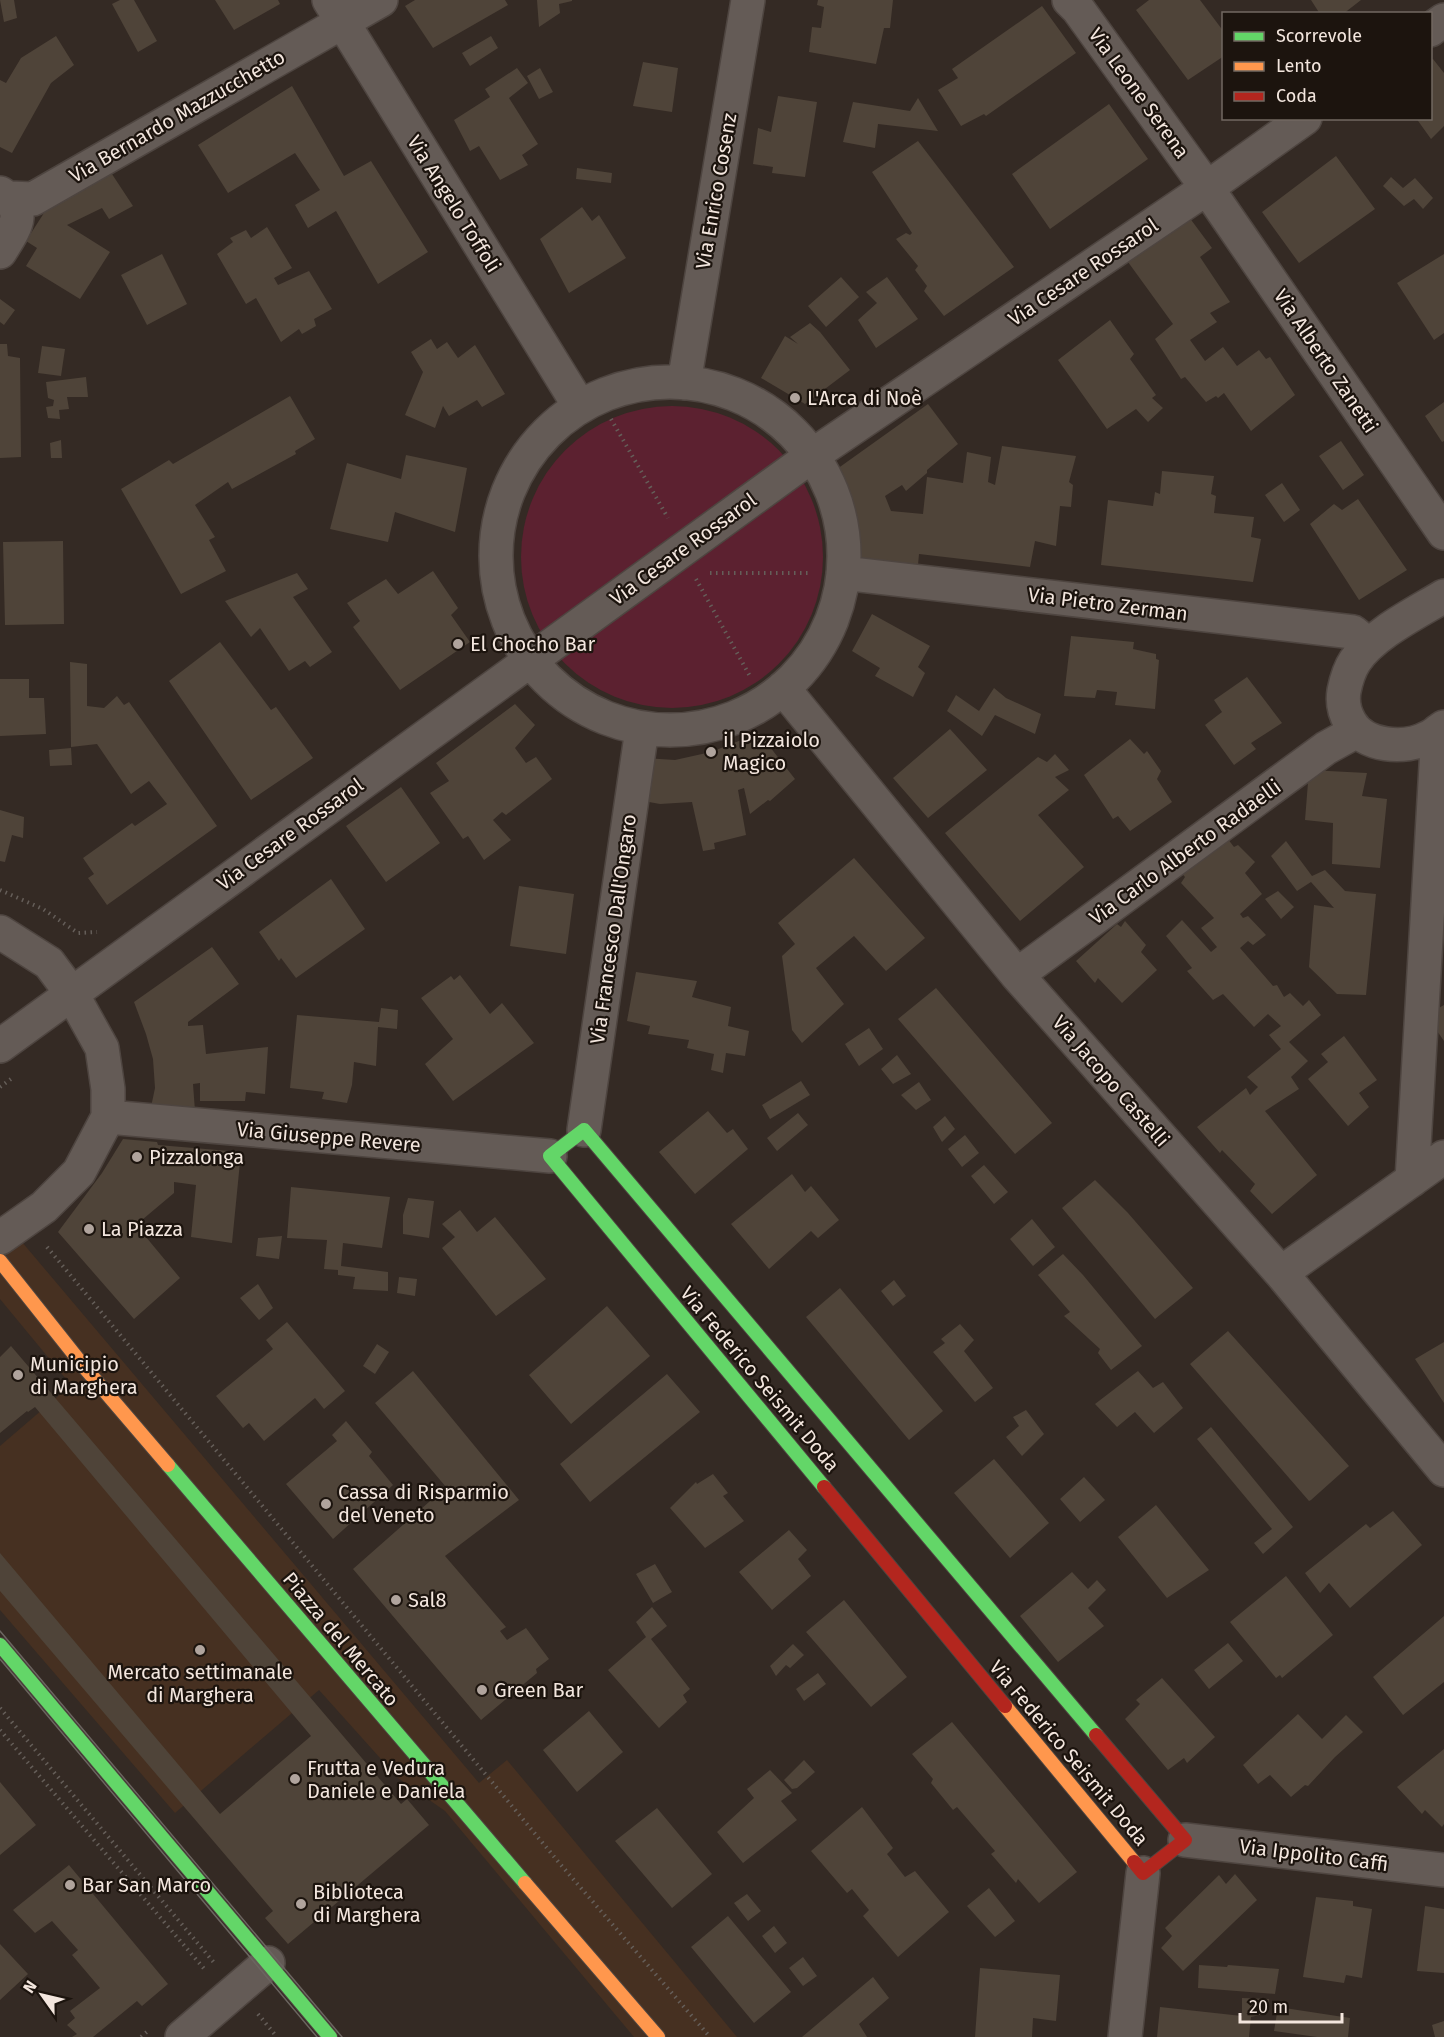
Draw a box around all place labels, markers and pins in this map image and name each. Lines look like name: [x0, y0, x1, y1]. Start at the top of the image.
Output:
place label: L'Arca di Noè: [807, 386, 922, 410]
marker: L'Arca di Noè: [788, 391, 802, 405]
place label: El Chocho Bar: [470, 632, 595, 656]
marker: El Chocho Bar: [451, 637, 465, 651]
place label: il Pizzaiolo Magico: [723, 728, 820, 775]
marker: il Pizzaiolo Magico: [704, 745, 718, 759]
place label: Pizzalonga: [149, 1145, 244, 1169]
marker: Pizzalonga: [130, 1150, 144, 1164]
place label: La Piazza: [101, 1217, 183, 1241]
marker: La Piazza: [82, 1222, 96, 1236]
place label: Municipio di Marghera: [30, 1352, 138, 1399]
marker: Municipio di Marghera: [11, 1368, 25, 1382]
place label: Cassa di Risparmio del Veneto: [338, 1480, 509, 1527]
marker: Cassa di Risparmio del Veneto: [319, 1497, 333, 1511]
place label: Sal8: [408, 1588, 446, 1612]
marker: Sal8: [389, 1593, 403, 1607]
marker: Mercato settimanale di Marghera: [193, 1643, 207, 1657]
place label: Mercato settimanale di Marghera: [107, 1660, 293, 1707]
place label: Green Bar: [494, 1678, 584, 1702]
marker: Green Bar: [475, 1683, 489, 1697]
place label: Frutta e Vedura Daniele e Daniela: [307, 1756, 465, 1803]
marker: Frutta e Vedura Daniele e Daniela: [288, 1772, 302, 1786]
place label: Bar San Marco: [82, 1873, 211, 1897]
marker: Bar San Marco: [63, 1878, 77, 1892]
place label: Biblioteca di Marghera: [313, 1880, 421, 1927]
marker: Biblioteca di Marghera: [294, 1897, 308, 1911]

